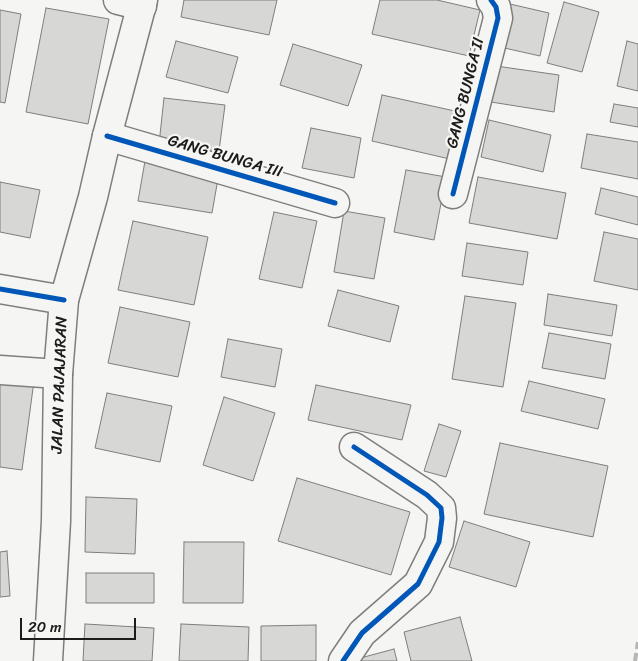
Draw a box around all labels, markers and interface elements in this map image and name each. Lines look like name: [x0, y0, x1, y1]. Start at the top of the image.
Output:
street label: GANG BUNGA II: [443, 36, 489, 150]
street label: GANG BUNGA III: [165, 131, 285, 183]
street label: JALAN PAJAJARAN: [48, 316, 72, 454]
scale bar: [22, 608, 139, 640]
text: 20 m: [28, 614, 62, 640]

